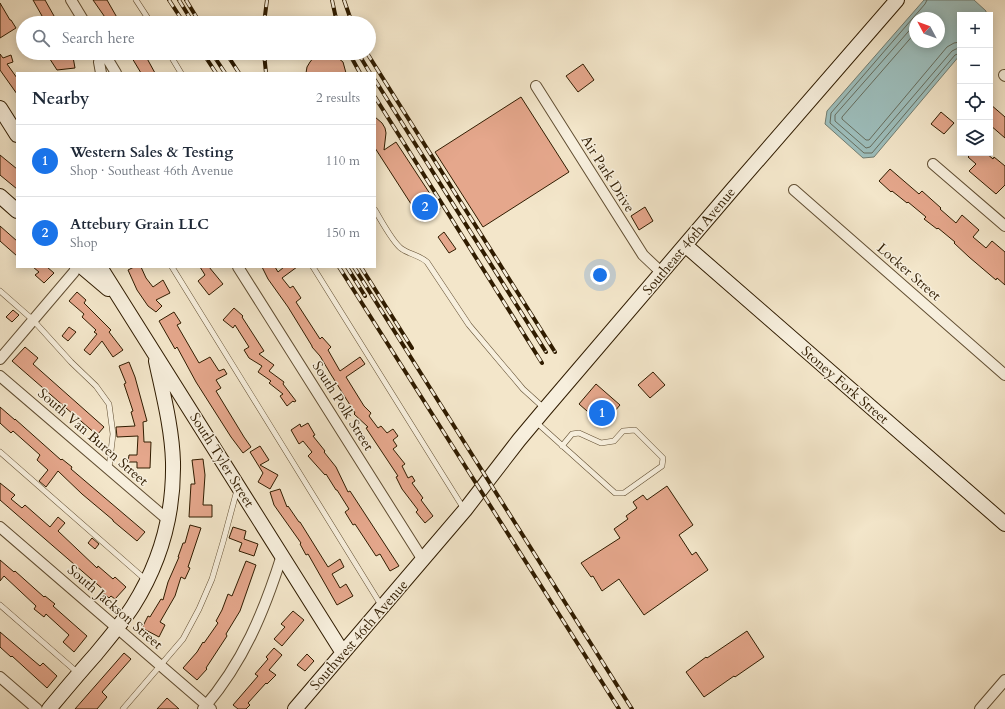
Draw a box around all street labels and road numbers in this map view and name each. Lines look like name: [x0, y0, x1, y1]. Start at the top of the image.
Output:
street label: Air Park Drive: [577, 132, 639, 216]
street label: Southeast 46th Avenue: [638, 183, 740, 299]
street label: Locker Street: [873, 239, 945, 305]
street label: Stoney Fork Street: [797, 342, 893, 429]
street label: South Polk Street: [308, 358, 379, 455]
street label: South Van Buren Street: [34, 384, 153, 491]
street label: South Tyler Street: [185, 409, 259, 511]
street label: South Jackson Street: [63, 560, 167, 654]
street label: Southwest 46th Avenue: [306, 576, 412, 694]

